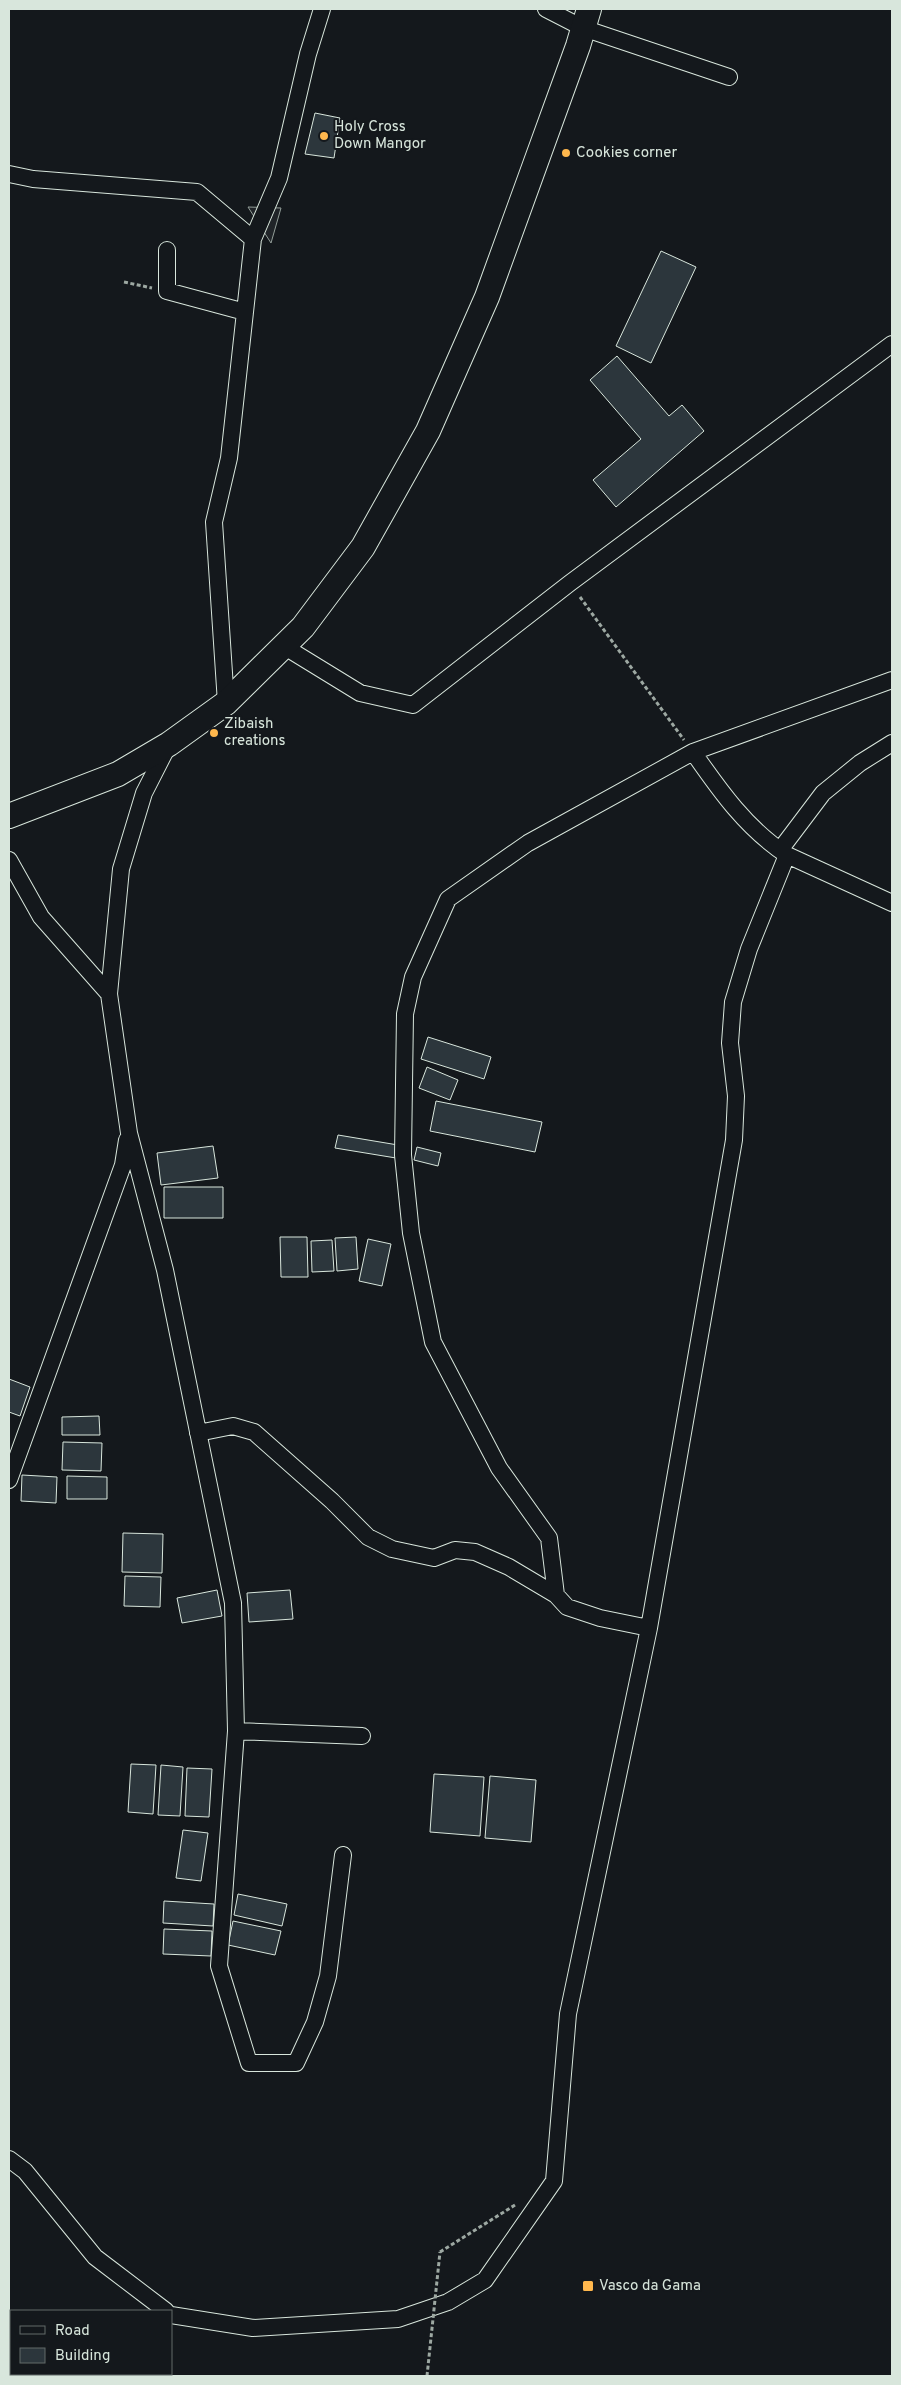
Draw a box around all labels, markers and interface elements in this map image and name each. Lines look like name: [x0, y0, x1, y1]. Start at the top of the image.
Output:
place label: Holy Cross Down Mangor: [334, 118, 426, 154]
marker: Holy Cross Down Mangor: [318, 130, 330, 142]
place label: Cookies corner: [576, 144, 678, 163]
marker: Cookies corner: [560, 147, 572, 159]
place label: Zibaish creations: [224, 715, 286, 751]
marker: Zibaish creations: [208, 727, 220, 739]
place label: Vasco da Gama: [599, 2277, 701, 2296]
marker: Vasco da Gama: [581, 2279, 595, 2293]
legend: [10, 2310, 172, 2375]
text: Road: [55, 2322, 90, 2341]
text: Building: [55, 2347, 110, 2366]

